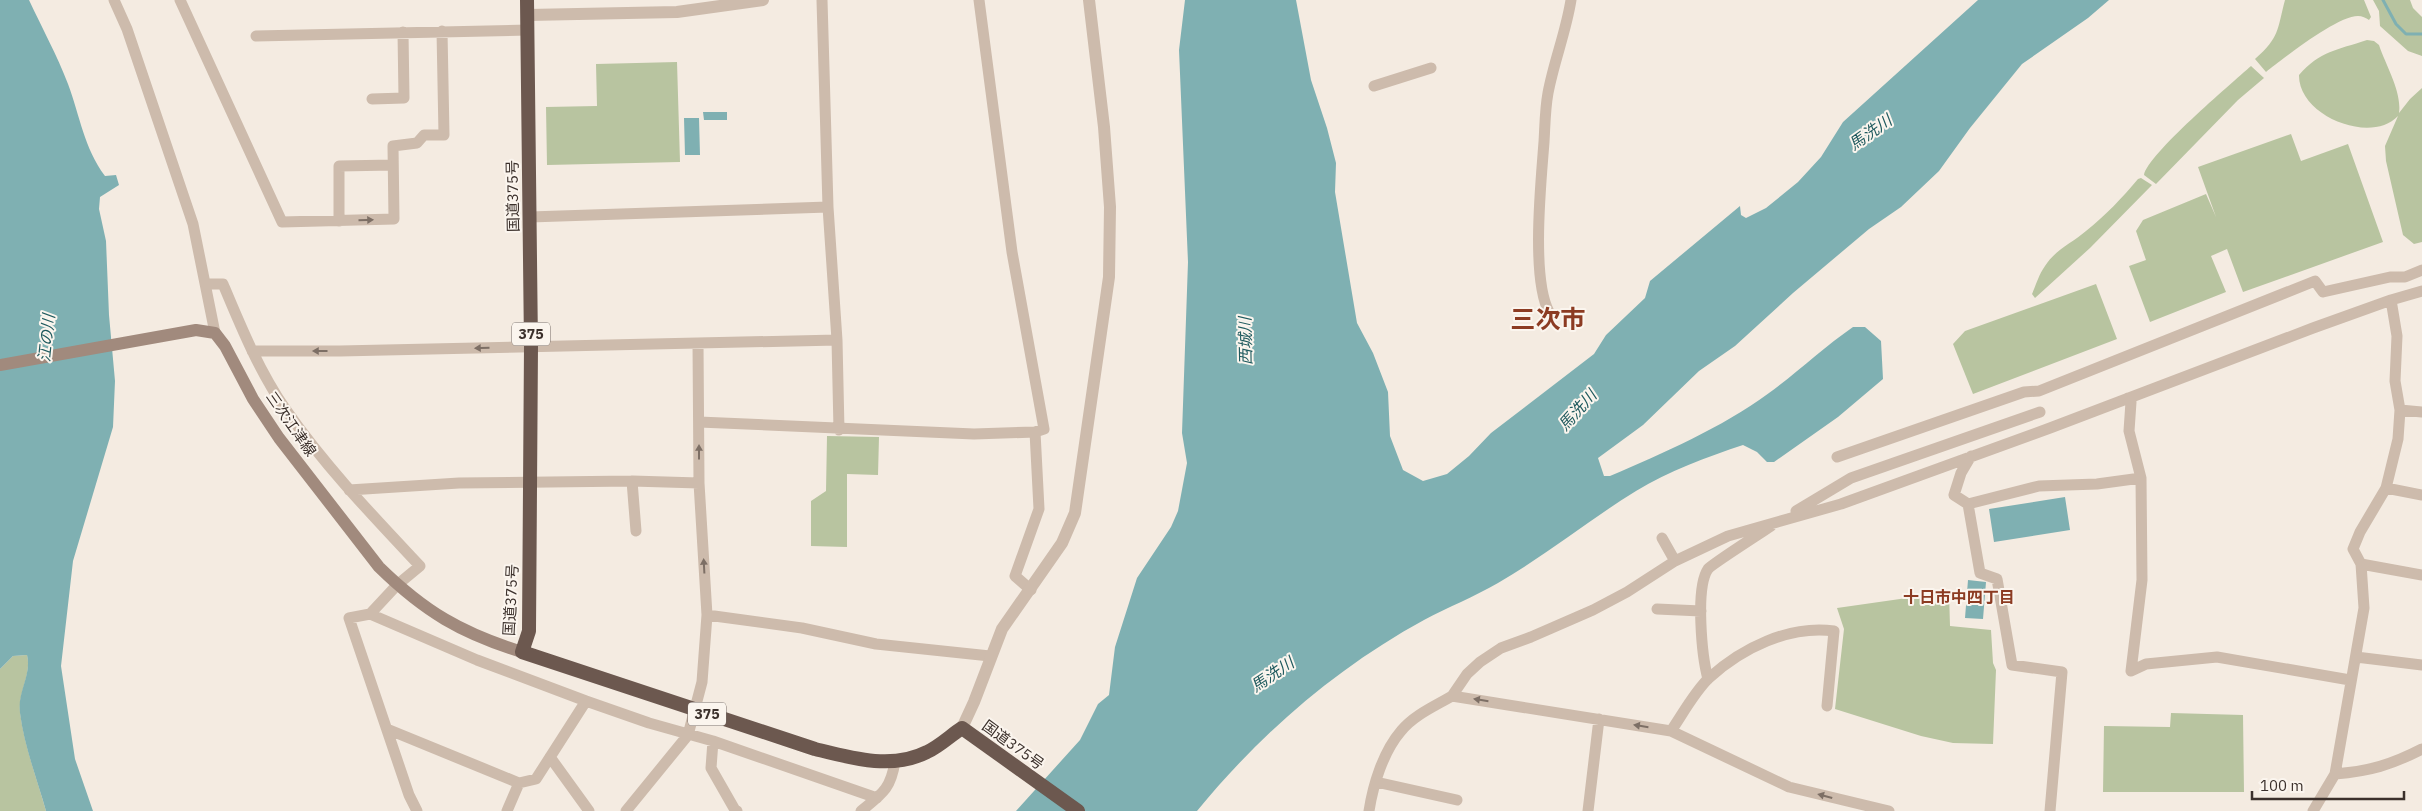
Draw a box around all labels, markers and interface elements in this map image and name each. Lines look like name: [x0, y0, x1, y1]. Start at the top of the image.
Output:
water label: 馬洗川: [1845, 109, 1897, 154]
street label: 国道375号: [502, 160, 523, 232]
one-way arrow: [358, 216, 374, 224]
district label: 三次市: [1510, 302, 1586, 335]
water label: 江の川: [34, 311, 59, 363]
water label: 西城川: [1235, 315, 1255, 365]
road number: 375: [512, 322, 550, 346]
one-way arrow: [474, 344, 490, 352]
one-way arrow: [312, 347, 328, 355]
water label: 馬洗川: [1554, 384, 1602, 435]
street label: 三次江津線: [262, 388, 321, 460]
one-way arrow: [695, 444, 703, 460]
one-way arrow: [699, 558, 707, 574]
street label: 国道375号: [499, 564, 522, 636]
district label: 十日市中四丁目: [1903, 587, 2015, 607]
water label: 馬洗川: [1247, 651, 1299, 696]
one-way arrow: [1472, 696, 1488, 704]
road number: 375: [688, 702, 726, 726]
street label: 国道375号: [979, 716, 1048, 773]
one-way arrow: [1633, 722, 1649, 730]
scale bar: [2252, 768, 2404, 800]
text: 100 m: [2260, 776, 2304, 795]
one-way arrow: [1817, 792, 1832, 800]

